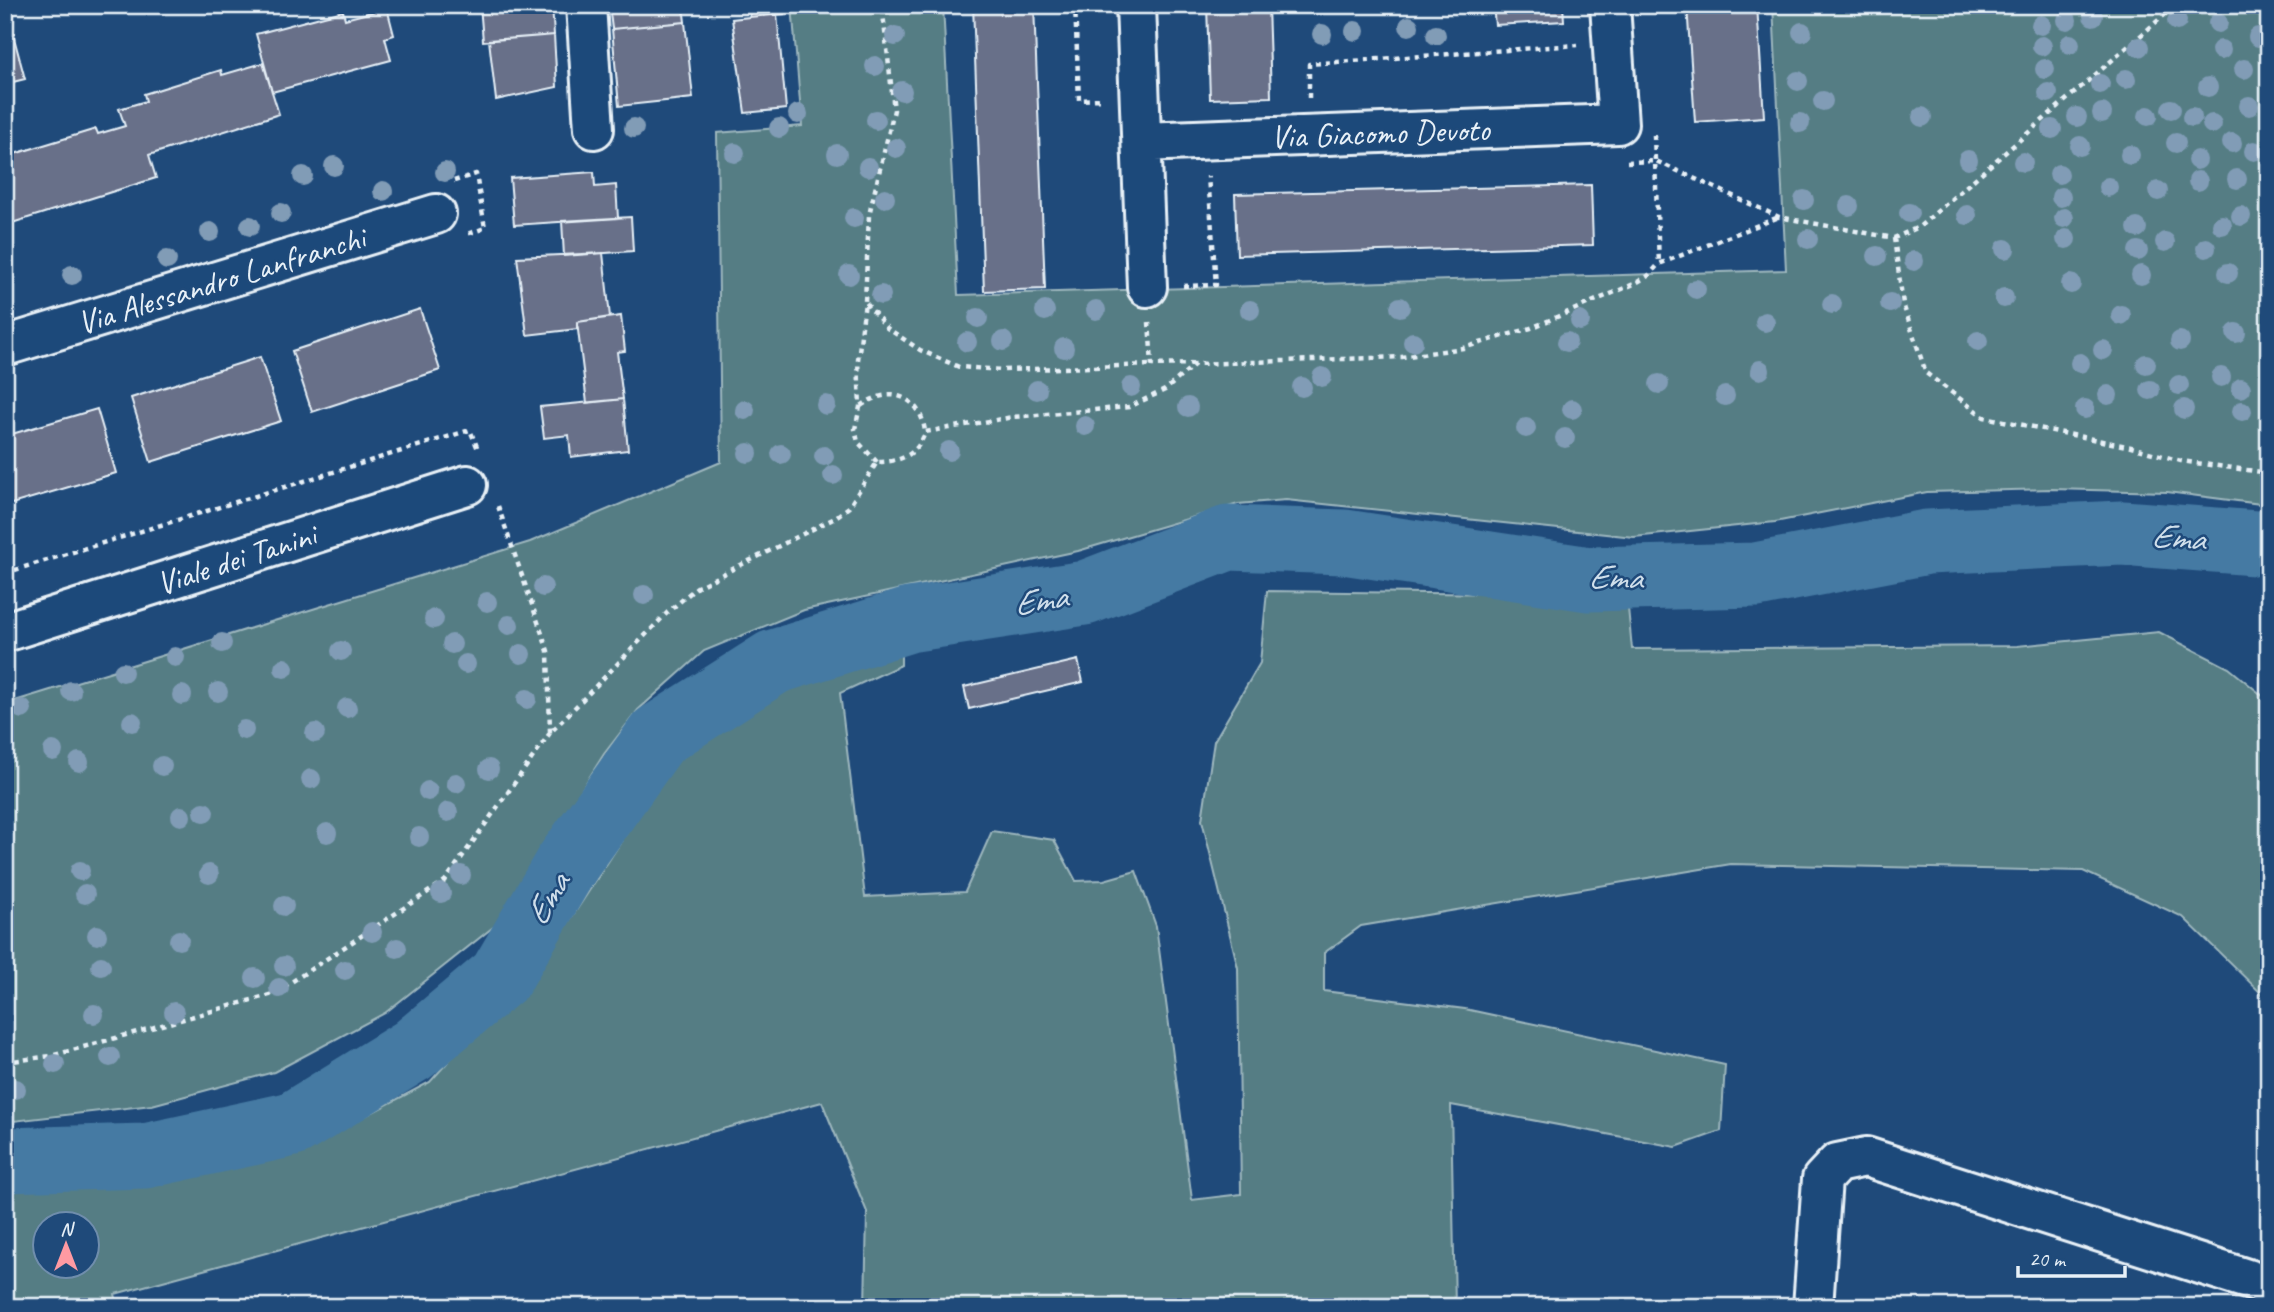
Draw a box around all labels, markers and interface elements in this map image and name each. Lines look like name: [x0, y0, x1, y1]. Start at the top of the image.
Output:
street label: Via Giacomo Devoto: [1270, 108, 1492, 158]
street label: Via Alessandro Lanfranchi: [72, 215, 374, 344]
street label: Viale dei Tanini: [151, 512, 325, 604]
water label: Ema: [2150, 513, 2210, 562]
water label: Ema: [1588, 554, 1646, 600]
water label: Ema: [1010, 573, 1074, 626]
water label: Ema: [514, 861, 582, 933]
north arrow: [32, 1210, 102, 1280]
text: N: [60, 1217, 75, 1241]
scale bar: [2018, 1235, 2125, 1279]
text: 20 m: [2029, 1246, 2067, 1272]

